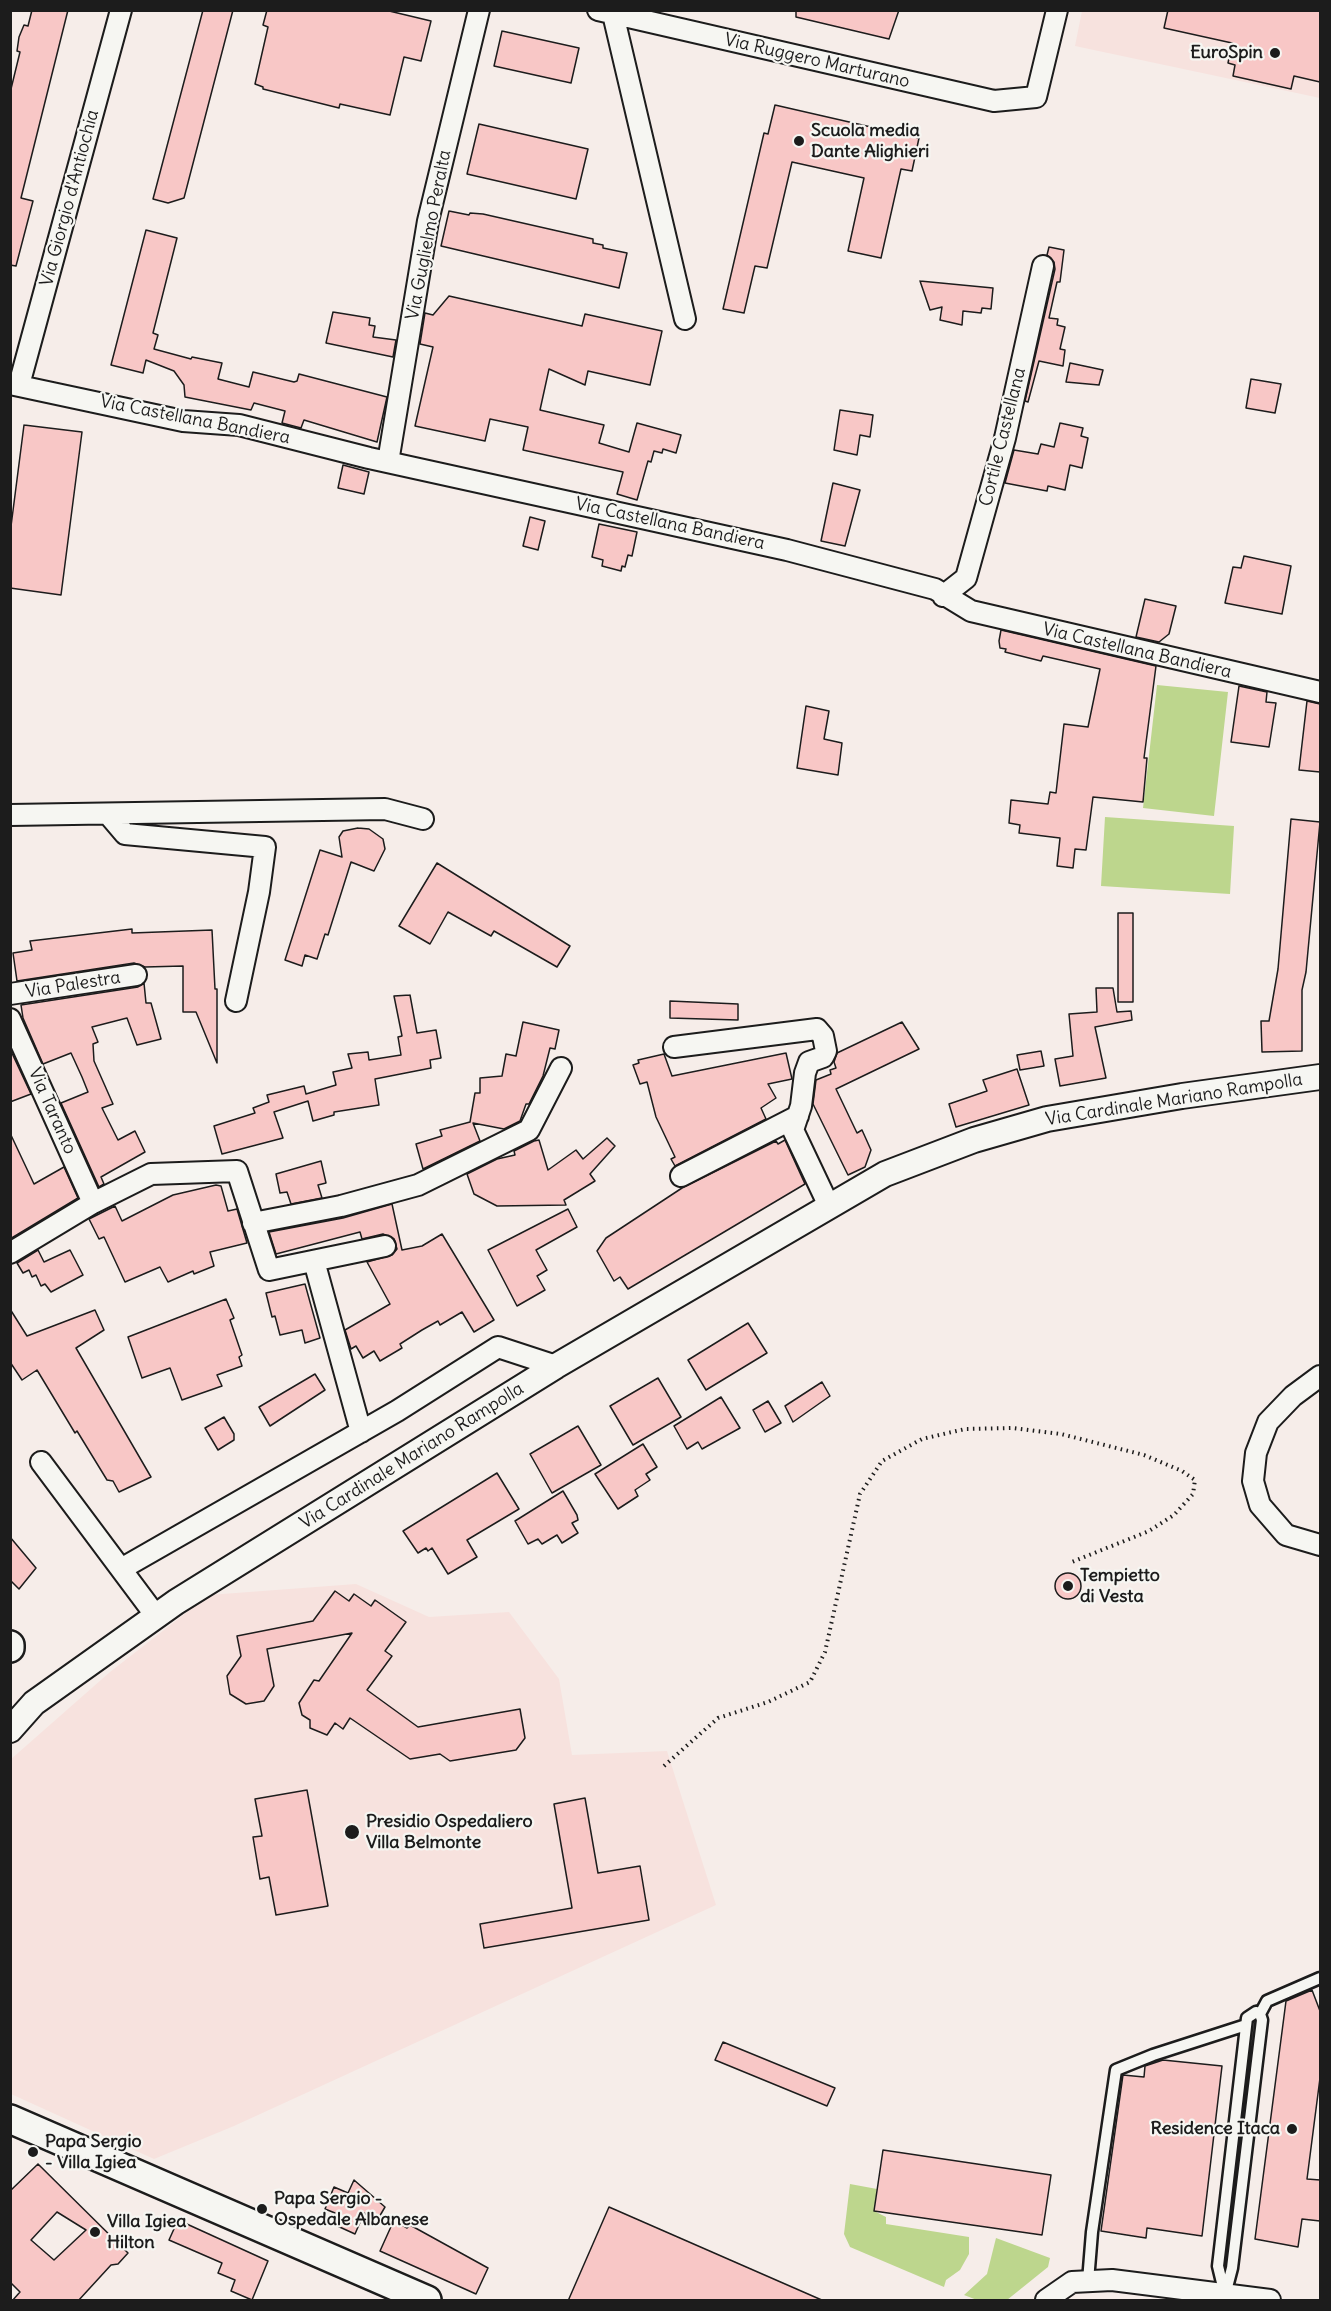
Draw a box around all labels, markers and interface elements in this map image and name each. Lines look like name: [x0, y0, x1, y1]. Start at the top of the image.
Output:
street label: Via Ruggero Marturano: [722, 29, 912, 93]
place label: EuroSpin: [1190, 42, 1263, 64]
marker: EuroSpin: [1268, 46, 1282, 60]
street label: Via Giorgio d'Antiochia: [36, 107, 104, 289]
place label: Scuola media Dante Alighieri: [811, 120, 929, 162]
marker: Scuola media Dante Alighieri: [792, 134, 806, 148]
street label: Via Guglielmo Peralta: [402, 148, 456, 322]
street label: Cortile Castellana: [975, 365, 1031, 509]
street label: Via Castellana Bandiera: [98, 391, 292, 449]
street label: Via Castellana Bandiera: [573, 493, 767, 555]
street label: Via Castellana Bandiera: [1040, 619, 1234, 683]
street label: Via Palestra: [24, 967, 122, 1003]
street label: Via Taranto: [23, 1064, 81, 1158]
street label: Via Cardinale Mariano Rampolla: [1044, 1069, 1304, 1131]
street label: Via Cardinale Mariano Rampolla: [296, 1378, 528, 1534]
place label: Tempietto di Vesta: [1080, 1565, 1160, 1608]
marker: Tempietto di Vesta: [1061, 1579, 1075, 1593]
place label: Presidio Ospedaliero Villa Belmonte: [366, 1811, 533, 1854]
marker: Presidio Ospedaliero Villa Belmonte: [343, 1823, 361, 1841]
place label: Residence Itaca: [1151, 2118, 1280, 2140]
marker: Residence Itaca: [1285, 2122, 1299, 2136]
place label: Papa Sergio - Villa Igiea: [45, 2131, 142, 2174]
marker: Papa Sergio - Villa Igiea: [26, 2145, 40, 2159]
place label: Papa Sergio - Ospedale Albanese: [274, 2188, 429, 2230]
marker: Papa Sergio - Ospedale Albanese: [255, 2202, 269, 2216]
place label: Villa Igiea Hilton: [107, 2211, 186, 2254]
marker: Villa Igiea Hilton: [88, 2225, 102, 2239]

